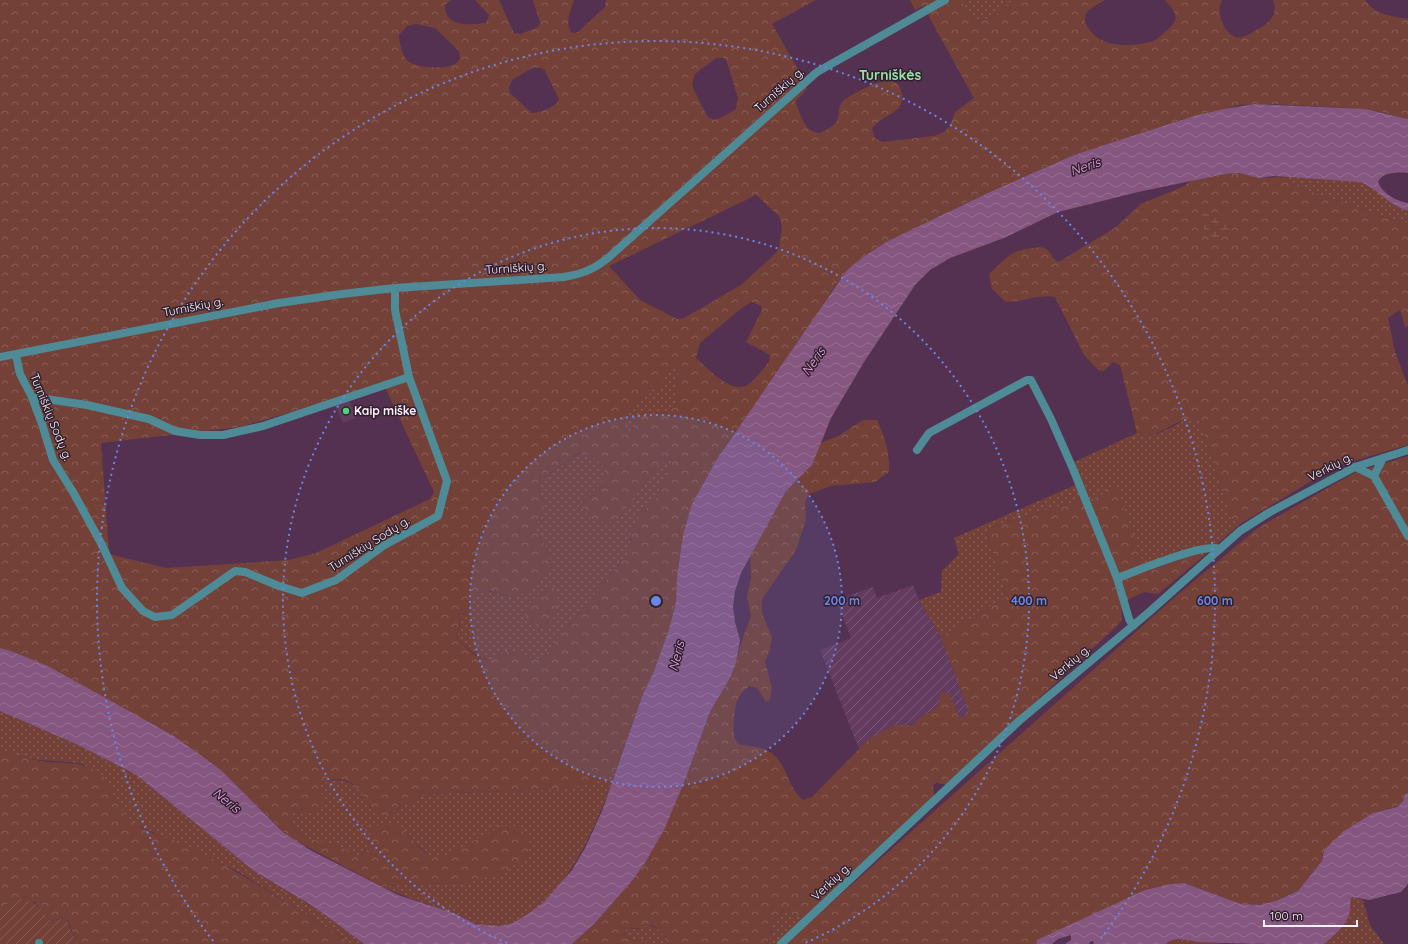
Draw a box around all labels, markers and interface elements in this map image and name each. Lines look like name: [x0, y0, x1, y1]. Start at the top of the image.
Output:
street label: Turniškių g.: [751, 64, 807, 115]
district label: Turniškės: [859, 66, 921, 84]
water label: Neris: [1068, 153, 1103, 179]
street label: Turniškių g.: [485, 258, 547, 277]
street label: Turniškių g.: [161, 293, 224, 320]
water label: Neris: [798, 343, 829, 378]
street label: Turniškių Sodų g.: [27, 371, 76, 463]
place label: Kaip miške: [354, 403, 416, 418]
marker: Kaip miške: [341, 406, 351, 416]
street label: Verkių g.: [1305, 449, 1354, 484]
street label: Turniškių Sodų g.: [325, 513, 412, 574]
text: 200 m: [824, 593, 860, 608]
text: 400 m: [1011, 593, 1047, 608]
text: 600 m: [1197, 593, 1233, 608]
centre of rings: [649, 594, 663, 608]
water label: Neris: [665, 638, 688, 673]
street label: Verkių g.: [1047, 641, 1093, 684]
water label: Neris: [210, 784, 245, 816]
street label: Verkių g.: [808, 860, 853, 903]
scale bar: [1264, 902, 1357, 928]
text: 100 m: [1270, 908, 1303, 923]

